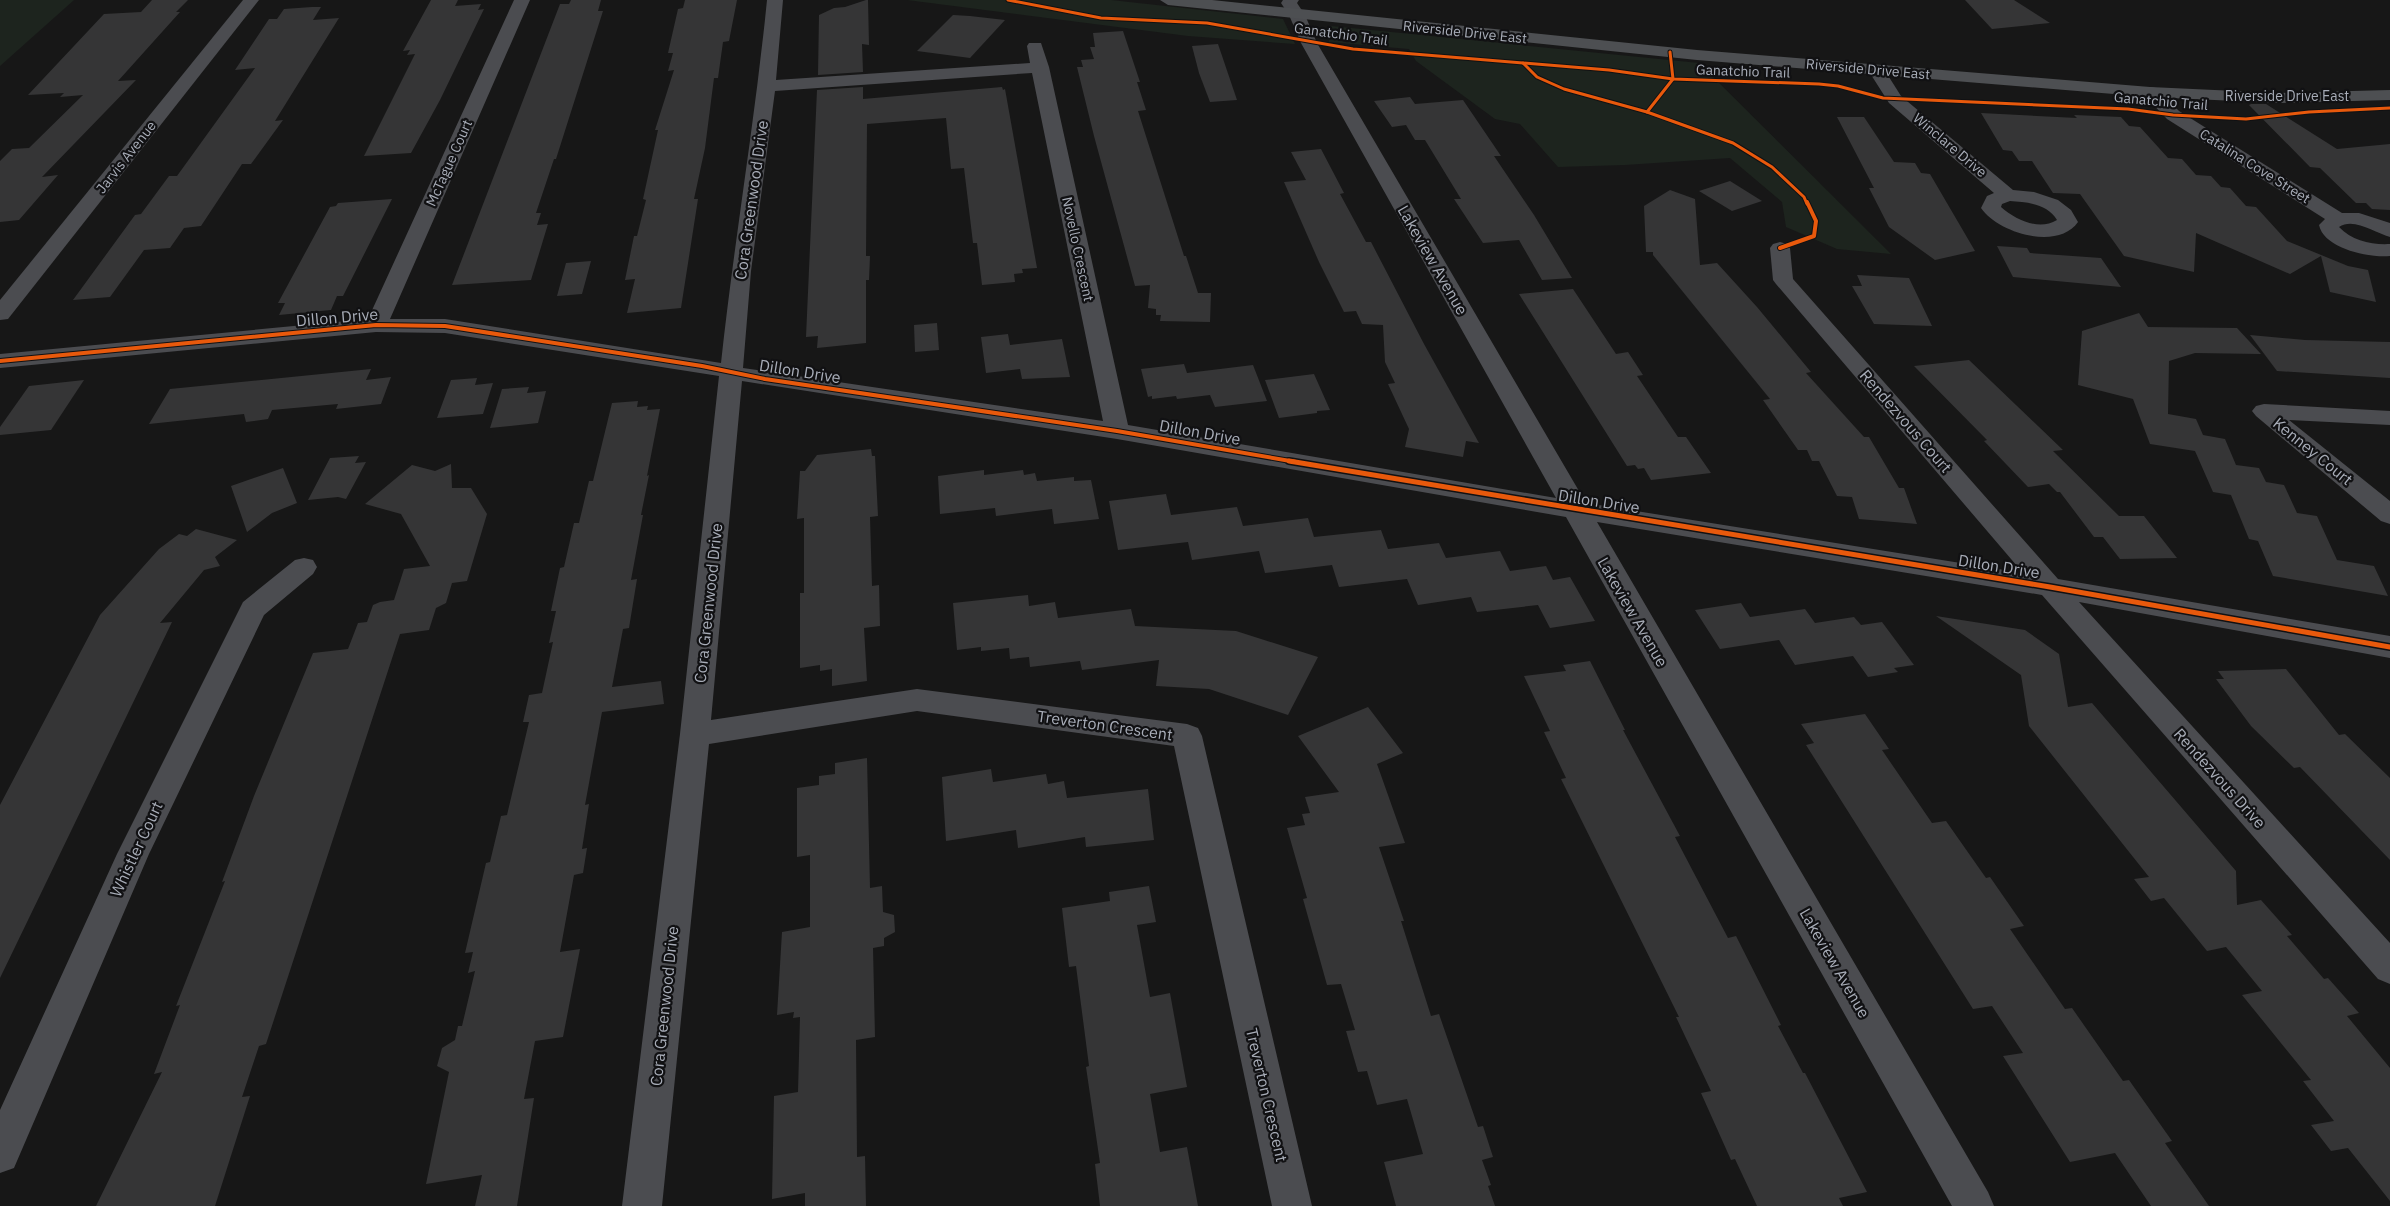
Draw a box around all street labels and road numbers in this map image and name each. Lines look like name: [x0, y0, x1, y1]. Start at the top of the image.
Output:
street label: Riverside Drive East: [1402, 17, 1528, 47]
street label: Ganatchio Trail: [1293, 19, 1389, 50]
street label: Riverside Drive East: [1805, 55, 1931, 83]
street label: Ganatchio Trail: [1696, 60, 1791, 82]
street label: Riverside Drive East: [2225, 87, 2349, 105]
street label: Ganatchio Trail: [2113, 88, 2209, 114]
street label: Winclare Drive: [1909, 109, 1991, 181]
street label: Jarvis Avenue: [92, 117, 160, 197]
street label: McTague Court: [422, 117, 476, 209]
street label: Cora Greenwood Drive: [730, 119, 772, 281]
street label: Catalina Cove Street: [2196, 125, 2314, 207]
street label: Novello Crescent: [1058, 195, 1098, 303]
street label: Lakeview Avenue: [1393, 202, 1473, 319]
street label: Dillon Drive: [295, 303, 379, 331]
street label: Dillon Drive: [758, 355, 842, 387]
street label: Rendezvous Court: [1856, 365, 1956, 477]
street label: Kenney Court: [2269, 413, 2357, 489]
street label: Dillon Drive: [1158, 415, 1242, 449]
street label: Dillon Drive: [1557, 485, 1641, 517]
street label: Cora Greenwood Drive: [690, 522, 726, 684]
street label: Dillon Drive: [1957, 550, 2041, 582]
street label: Lakeview Avenue: [1593, 554, 1673, 671]
street label: Treverton Crescent: [1036, 706, 1174, 744]
street label: Rendezvous Drive: [2170, 724, 2270, 832]
street label: Whistler Court: [105, 798, 167, 900]
street label: Lakeview Avenue: [1795, 905, 1875, 1022]
street label: Cora Greenwood Drive: [646, 925, 682, 1087]
street label: Treverton Crescent: [1242, 1026, 1292, 1164]

